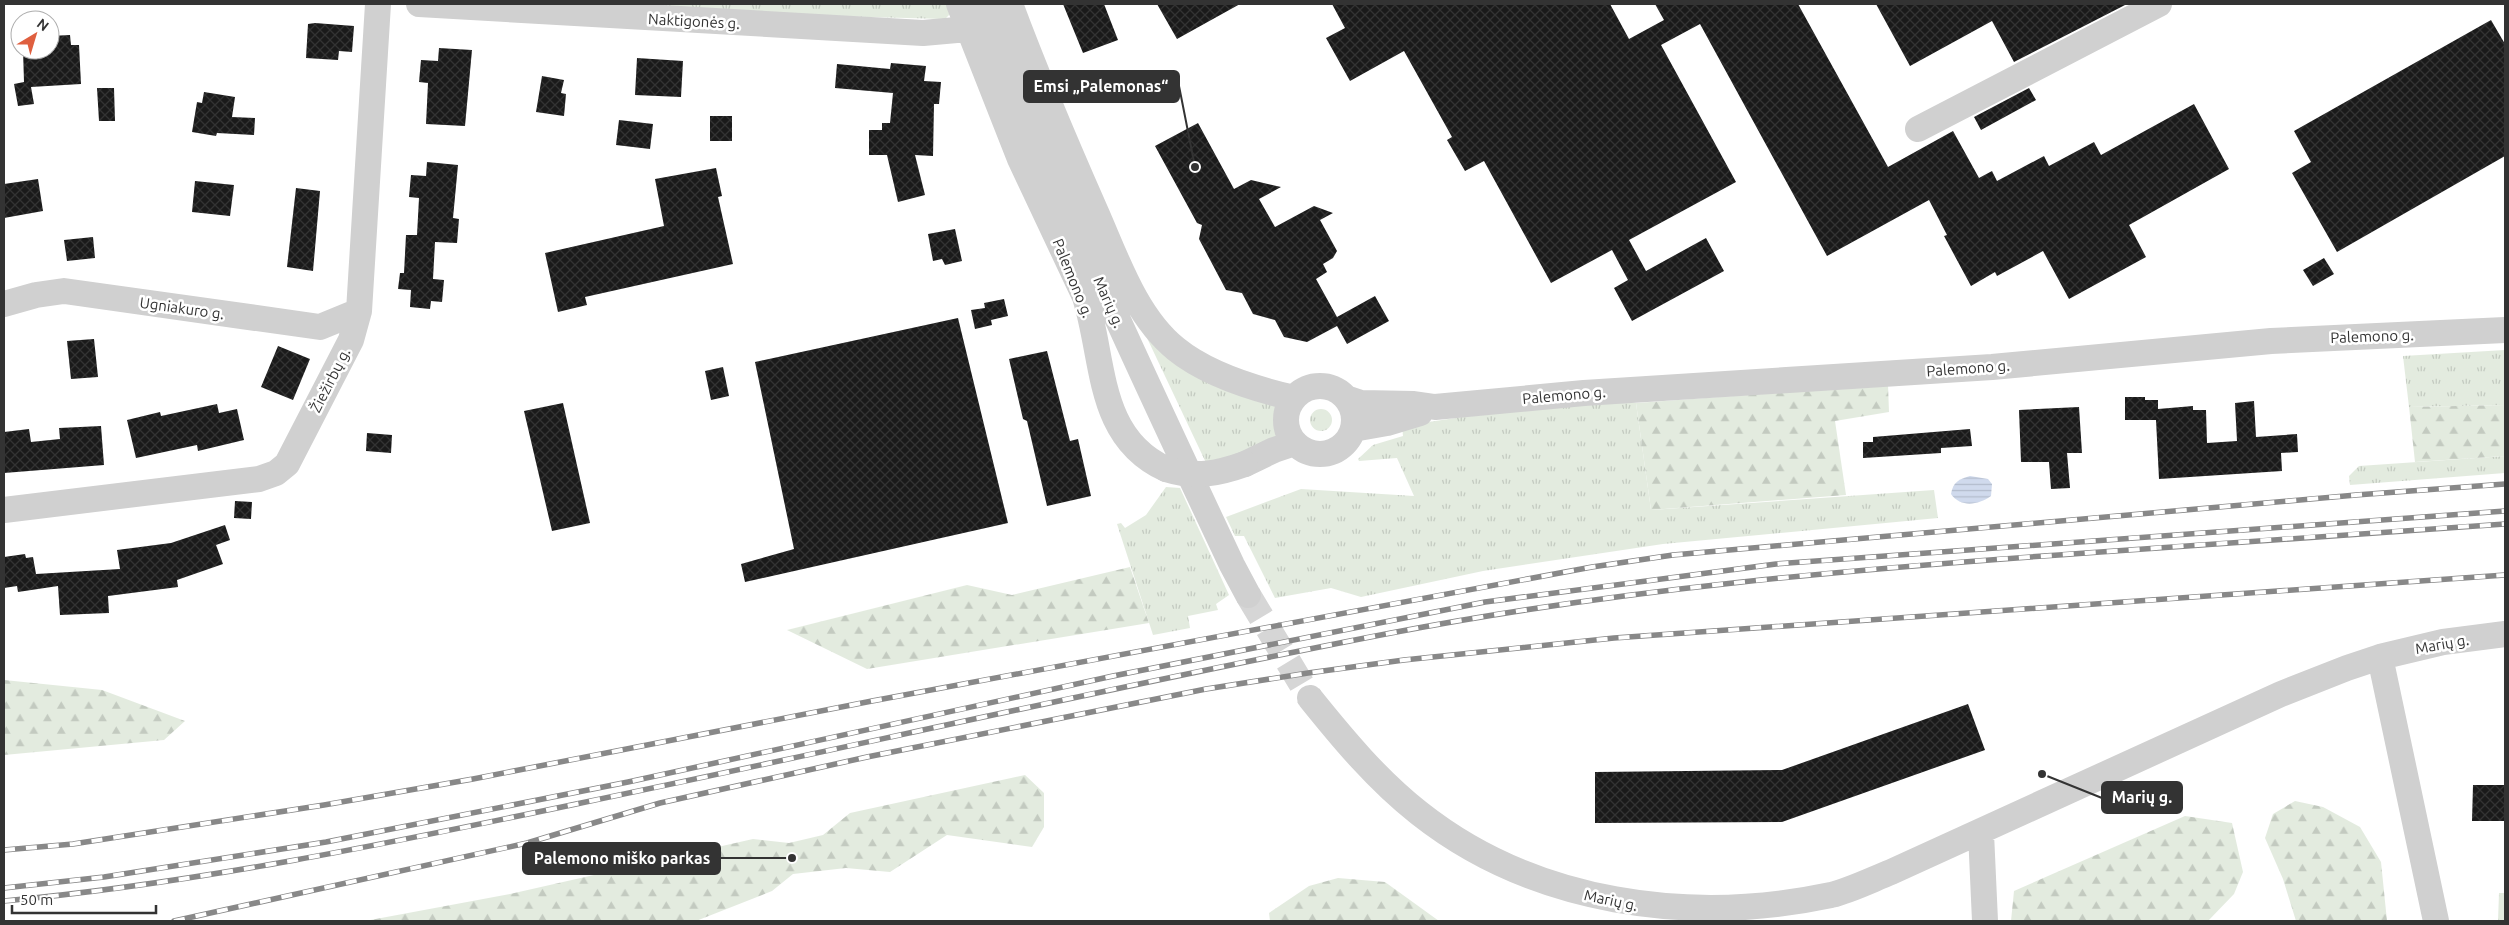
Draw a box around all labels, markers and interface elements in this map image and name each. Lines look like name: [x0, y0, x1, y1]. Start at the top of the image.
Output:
north arrow: [10, 10, 60, 60]
street label: Naktigonės g.: [648, 10, 740, 32]
text: N: [34, 15, 52, 34]
callout: Emsi „Palemonas“: [1024, 71, 1179, 102]
text: Emsi „Palemonas“: [1034, 77, 1168, 95]
street label: Palemono g.: [1049, 236, 1097, 320]
street label: Marių g.: [1090, 274, 1128, 330]
street label: Ugniakuro g.: [139, 294, 225, 322]
street label: Palemono g.: [2330, 326, 2414, 346]
street label: Žiežirbų g.: [307, 345, 353, 415]
street label: Palemono g.: [1926, 357, 2010, 379]
street label: Palemono g.: [1522, 383, 1606, 407]
street label: Marių g.: [2414, 631, 2470, 657]
callout: Marių g.: [2102, 782, 2182, 813]
text: Marių g.: [2112, 788, 2172, 807]
callout: Palemono miško parkas: [523, 843, 720, 874]
text: Palemono miško parkas: [534, 849, 710, 867]
scale bar: [12, 882, 156, 914]
street label: Marių g.: [1583, 886, 1639, 914]
text: 50 m: [20, 891, 53, 908]

